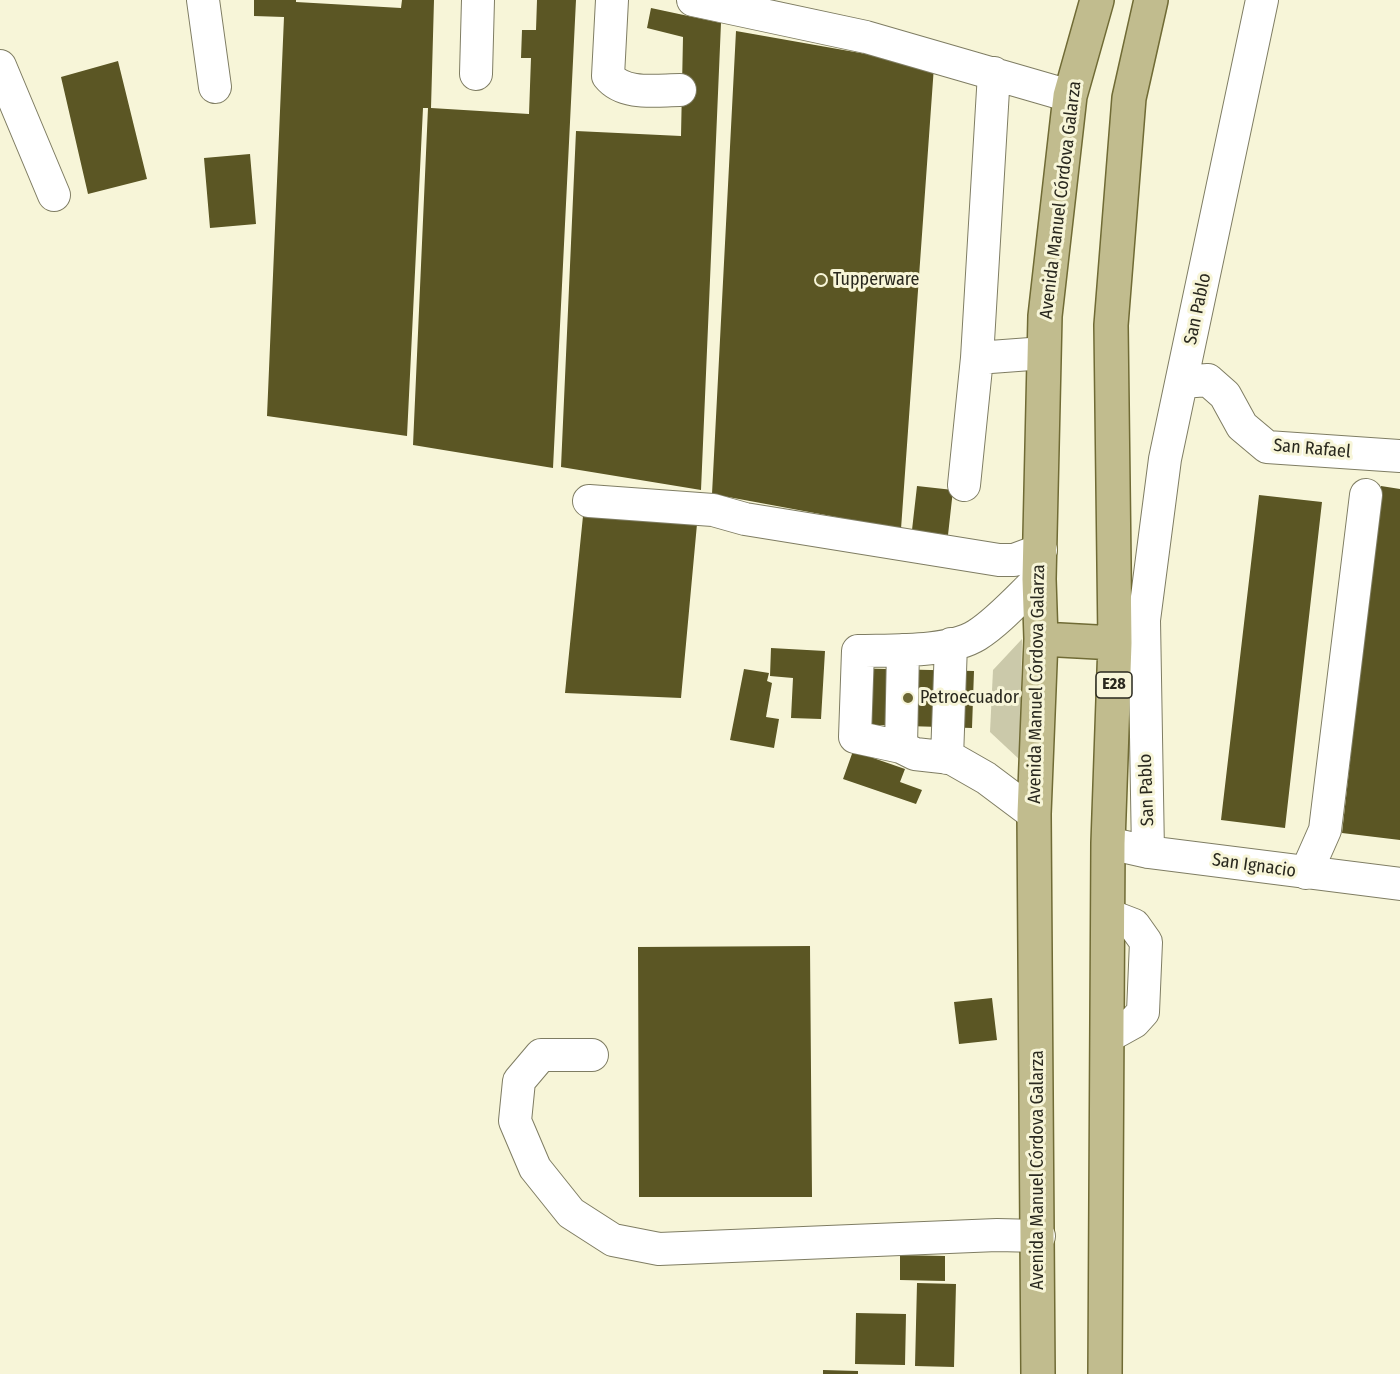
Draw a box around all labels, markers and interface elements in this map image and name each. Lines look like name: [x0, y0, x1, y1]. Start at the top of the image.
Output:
street label: Avenida Manuel Córdova Galarza: [1036, 80, 1086, 320]
place label: Tupperware: [833, 269, 919, 291]
street label: San Pablo: [1180, 271, 1216, 347]
marker: Tupperware: [814, 273, 828, 287]
street label: San Rafael: [1272, 435, 1352, 463]
street label: Avenida Manuel Córdova Galarza: [1024, 564, 1050, 804]
road number: E28: [1096, 672, 1132, 698]
place label: Petroecuador: [920, 687, 1019, 709]
marker: Petroecuador: [901, 691, 915, 705]
street label: San Pablo: [1135, 753, 1159, 827]
street label: San Ignacio: [1211, 849, 1297, 883]
street label: Avenida Manuel Córdova Galarza: [1027, 1050, 1049, 1290]

